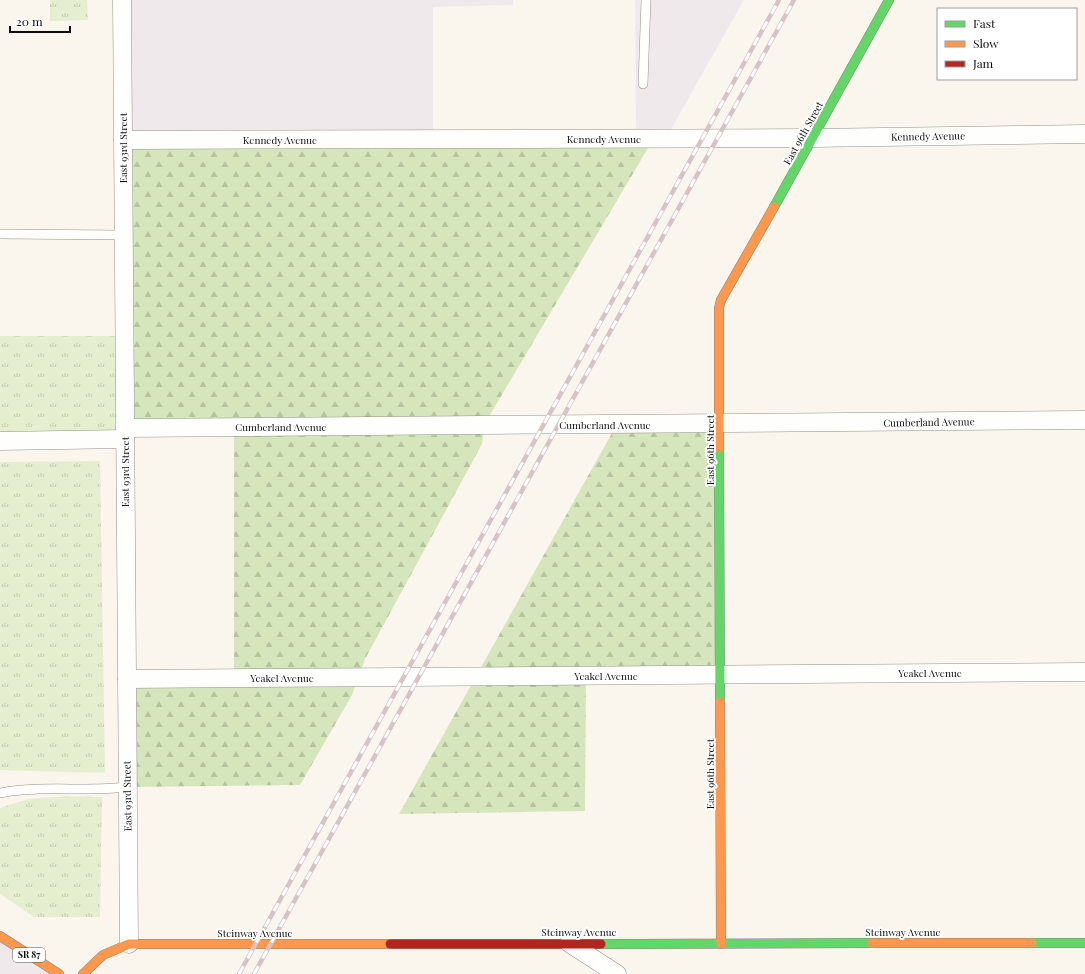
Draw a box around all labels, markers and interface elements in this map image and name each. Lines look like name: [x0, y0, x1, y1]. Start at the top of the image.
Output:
scale bar: [10, 8, 70, 34]
legend: [937, 8, 1077, 80]
text: 20 m: [16, 13, 43, 29]
text: Fast: [973, 15, 996, 31]
text: Slow: [973, 35, 999, 51]
text: Jam: [972, 55, 994, 71]
street label: East 96th Street: [780, 98, 826, 167]
street label: East 93rd Street: [116, 112, 130, 183]
street label: Kennedy Avenue: [891, 128, 965, 144]
street label: Kennedy Avenue: [567, 132, 641, 146]
street label: Kennedy Avenue: [243, 133, 317, 147]
street label: East 96th Street: [703, 414, 717, 485]
street label: Cumberland Avenue: [883, 414, 975, 430]
street label: Cumberland Avenue: [559, 418, 651, 432]
street label: Cumberland Avenue: [235, 420, 327, 434]
street label: East 93rd Street: [118, 436, 132, 507]
street label: Yeakel Avenue: [897, 666, 962, 680]
street label: Yeakel Avenue: [573, 669, 638, 683]
street label: Yeakel Avenue: [249, 671, 314, 685]
street label: East 96th Street: [703, 738, 717, 809]
street label: East 93rd Street: [119, 760, 135, 831]
street label: Steinway Avenue: [541, 925, 617, 939]
street label: Steinway Avenue: [865, 925, 941, 939]
street label: Steinway Avenue: [217, 926, 293, 940]
road number: SR 87: [13, 948, 45, 962]

